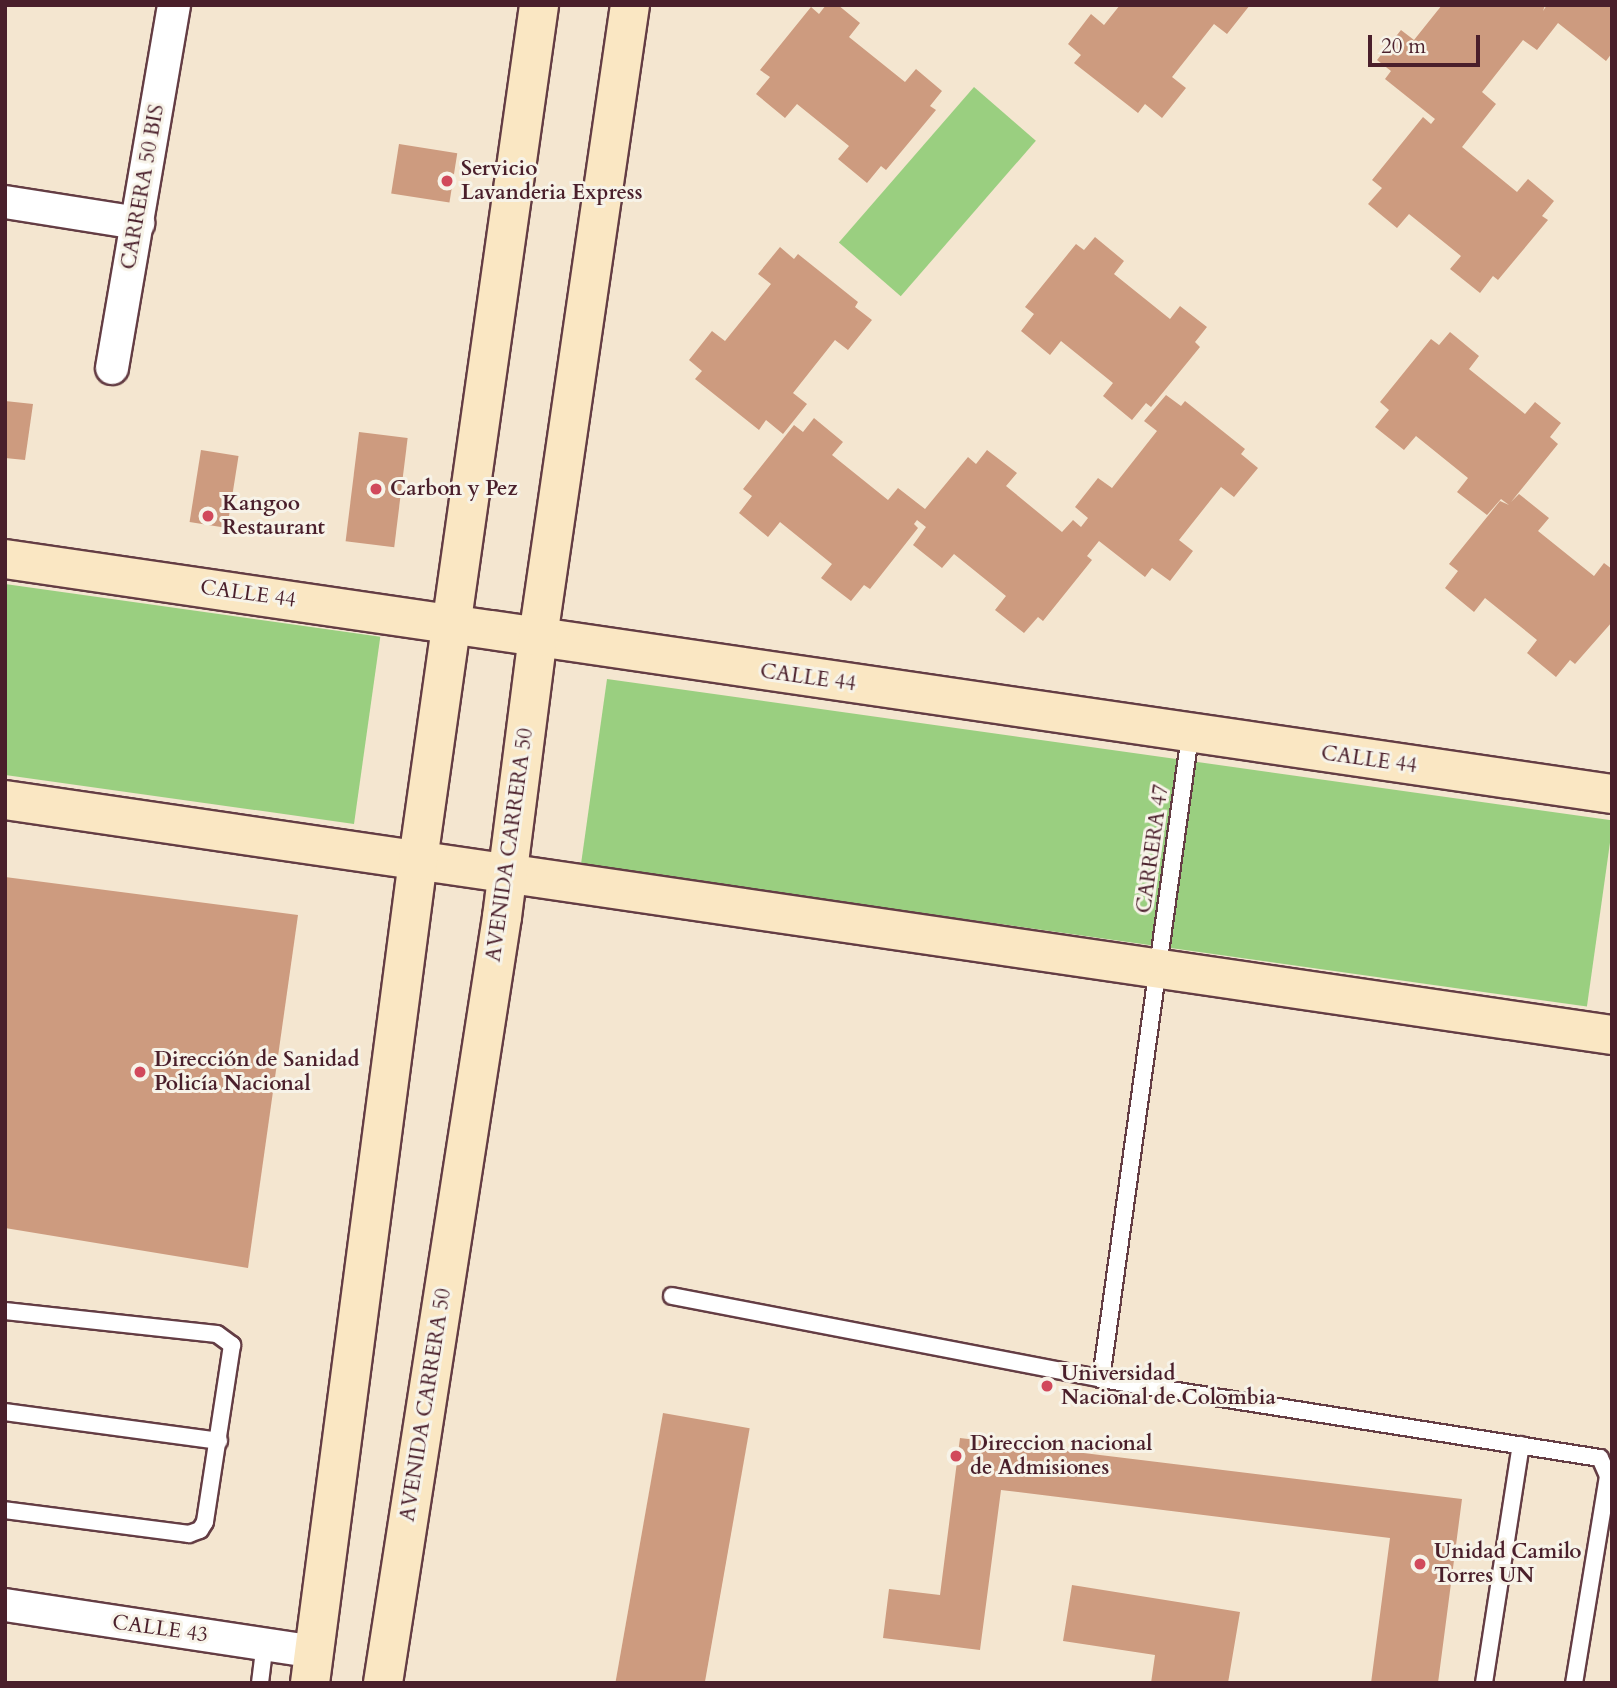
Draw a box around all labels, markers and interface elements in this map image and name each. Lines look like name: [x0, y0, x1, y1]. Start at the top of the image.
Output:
scale bar: [1372, 21, 1484, 65]
text: 20 m: [1381, 32, 1426, 61]
street label: CARRERA 50 BIS: [116, 102, 170, 272]
place label: Servicio Lavanderia Express: [461, 156, 642, 206]
marker: Servicio Lavanderia Express: [439, 173, 455, 189]
place label: Carbon y Pez: [390, 476, 518, 502]
marker: Carbon y Pez: [368, 481, 384, 497]
place label: Kangoo Restaurant: [222, 491, 325, 541]
marker: Kangoo Restaurant: [200, 508, 216, 524]
street label: CALLE 44: [198, 575, 298, 613]
street label: CALLE 44: [758, 659, 858, 697]
street label: AVENIDA CARRERA 50: [481, 727, 539, 963]
street label: CALLE 44: [1319, 741, 1419, 779]
street label: CARRERA 47: [1131, 783, 1175, 915]
place label: Dirección de Sanidad Policía Nacional: [154, 1047, 359, 1097]
marker: Dirección de Sanidad Policía Nacional: [132, 1064, 148, 1080]
street label: AVENIDA CARRERA 50: [395, 1287, 457, 1523]
place label: Universidad Nacional de Colombia: [1061, 1361, 1276, 1411]
marker: Universidad Nacional de Colombia: [1039, 1378, 1055, 1394]
place label: Direccion nacional de Admisiones: [970, 1431, 1152, 1481]
marker: Direccion nacional de Admisiones: [948, 1448, 964, 1464]
place label: Unidad Camilo Torres UN: [1434, 1539, 1581, 1589]
marker: Unidad Camilo Torres UN: [1412, 1556, 1428, 1572]
street label: CALLE 43: [110, 1610, 210, 1648]

